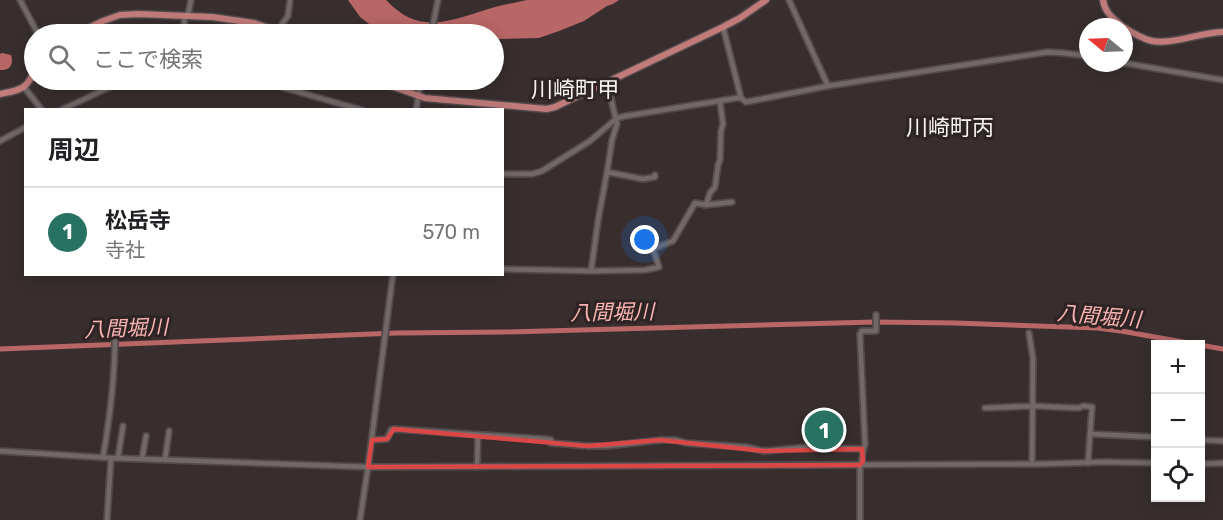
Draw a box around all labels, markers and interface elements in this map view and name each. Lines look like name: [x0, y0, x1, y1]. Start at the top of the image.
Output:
north arrow: [1079, 18, 1133, 72]
search box: [24, 24, 504, 90]
icon: search: [45, 41, 78, 74]
text: ここで検索: [93, 46, 203, 73]
district label: 川崎町甲: [531, 76, 619, 103]
district label: 川崎町丙: [906, 114, 994, 141]
text: 周辺: [48, 135, 100, 166]
text: 松岳寺: [105, 207, 171, 234]
text: 1: [63, 220, 72, 244]
text: 570 m: [422, 220, 480, 244]
your location: [630, 225, 659, 254]
text: 寺社: [105, 238, 145, 262]
water label: 八間堀川: [570, 299, 656, 325]
water label: 八間堀川: [1056, 300, 1144, 332]
water label: 八間堀川: [84, 314, 170, 342]
map controls: [1151, 340, 1205, 502]
button: +: [1151, 340, 1205, 394]
button: −: [1151, 394, 1205, 448]
pin: 1: [804, 408, 844, 452]
button: locate: [1151, 448, 1205, 502]

